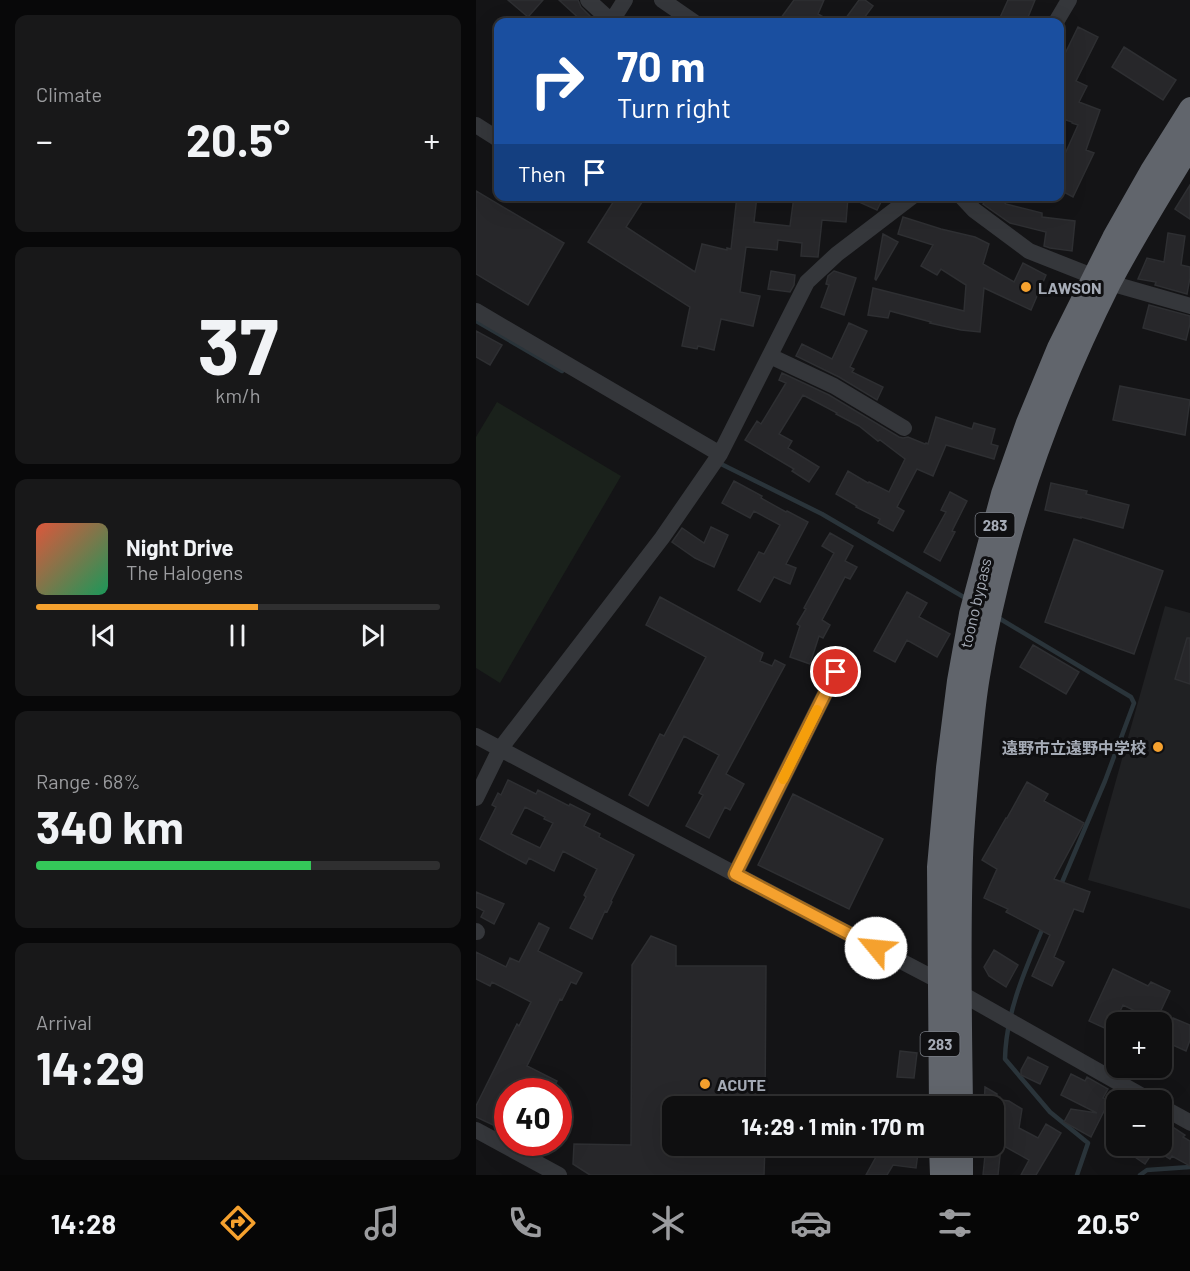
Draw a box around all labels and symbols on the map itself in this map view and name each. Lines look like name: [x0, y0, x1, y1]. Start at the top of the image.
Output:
place label: LAWSON: [1038, 278, 1102, 297]
marker: LAWSON: [1019, 280, 1033, 294]
road number: 283: [976, 513, 1014, 537]
street label: toono bypass: [955, 556, 995, 650]
pin: [810, 646, 861, 697]
place label: 遠野市立遠野中学校: [1002, 738, 1146, 757]
marker: 遠野市立遠野中学校: [1151, 740, 1165, 754]
position arrow: [844, 916, 908, 980]
road number: 283: [920, 1032, 960, 1056]
place label: ACUTE: [717, 1075, 766, 1094]
marker: ACUTE: [698, 1077, 712, 1091]
speed limit sign: 40: [494, 1078, 572, 1156]

